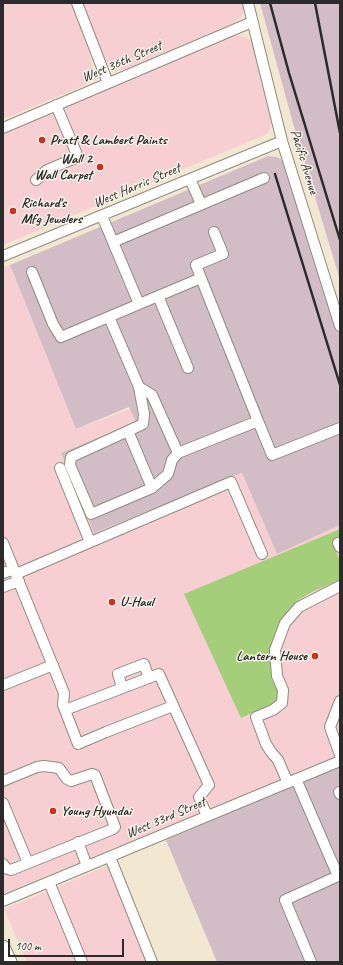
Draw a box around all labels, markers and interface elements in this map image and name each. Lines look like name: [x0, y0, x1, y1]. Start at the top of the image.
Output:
street label: West 36th Street: [80, 38, 164, 86]
street label: Pacific Avenue: [286, 128, 322, 196]
place label: Pratt & Lambert Paints: [50, 132, 167, 148]
marker: Pratt & Lambert Paints: [37, 135, 47, 145]
place label: Wall 2 Wall Carpet: [35, 151, 92, 184]
street label: West Harris Street: [91, 160, 183, 212]
marker: Wall 2 Wall Carpet: [95, 162, 105, 172]
place label: Richard's Mfg Jewelers: [21, 195, 82, 228]
marker: Richard's Mfg Jewelers: [8, 206, 18, 216]
place label: U-Haul: [120, 594, 153, 610]
marker: U-Haul: [107, 597, 117, 607]
place label: Lantern House: [236, 648, 307, 664]
marker: Lantern House: [310, 651, 320, 661]
street label: West 33rd Street: [124, 794, 208, 842]
place label: Young Hyundai: [61, 803, 131, 819]
marker: Young Hyundai: [48, 806, 58, 816]
scale bar: [10, 931, 126, 957]
text: 100 m: [15, 938, 41, 954]

